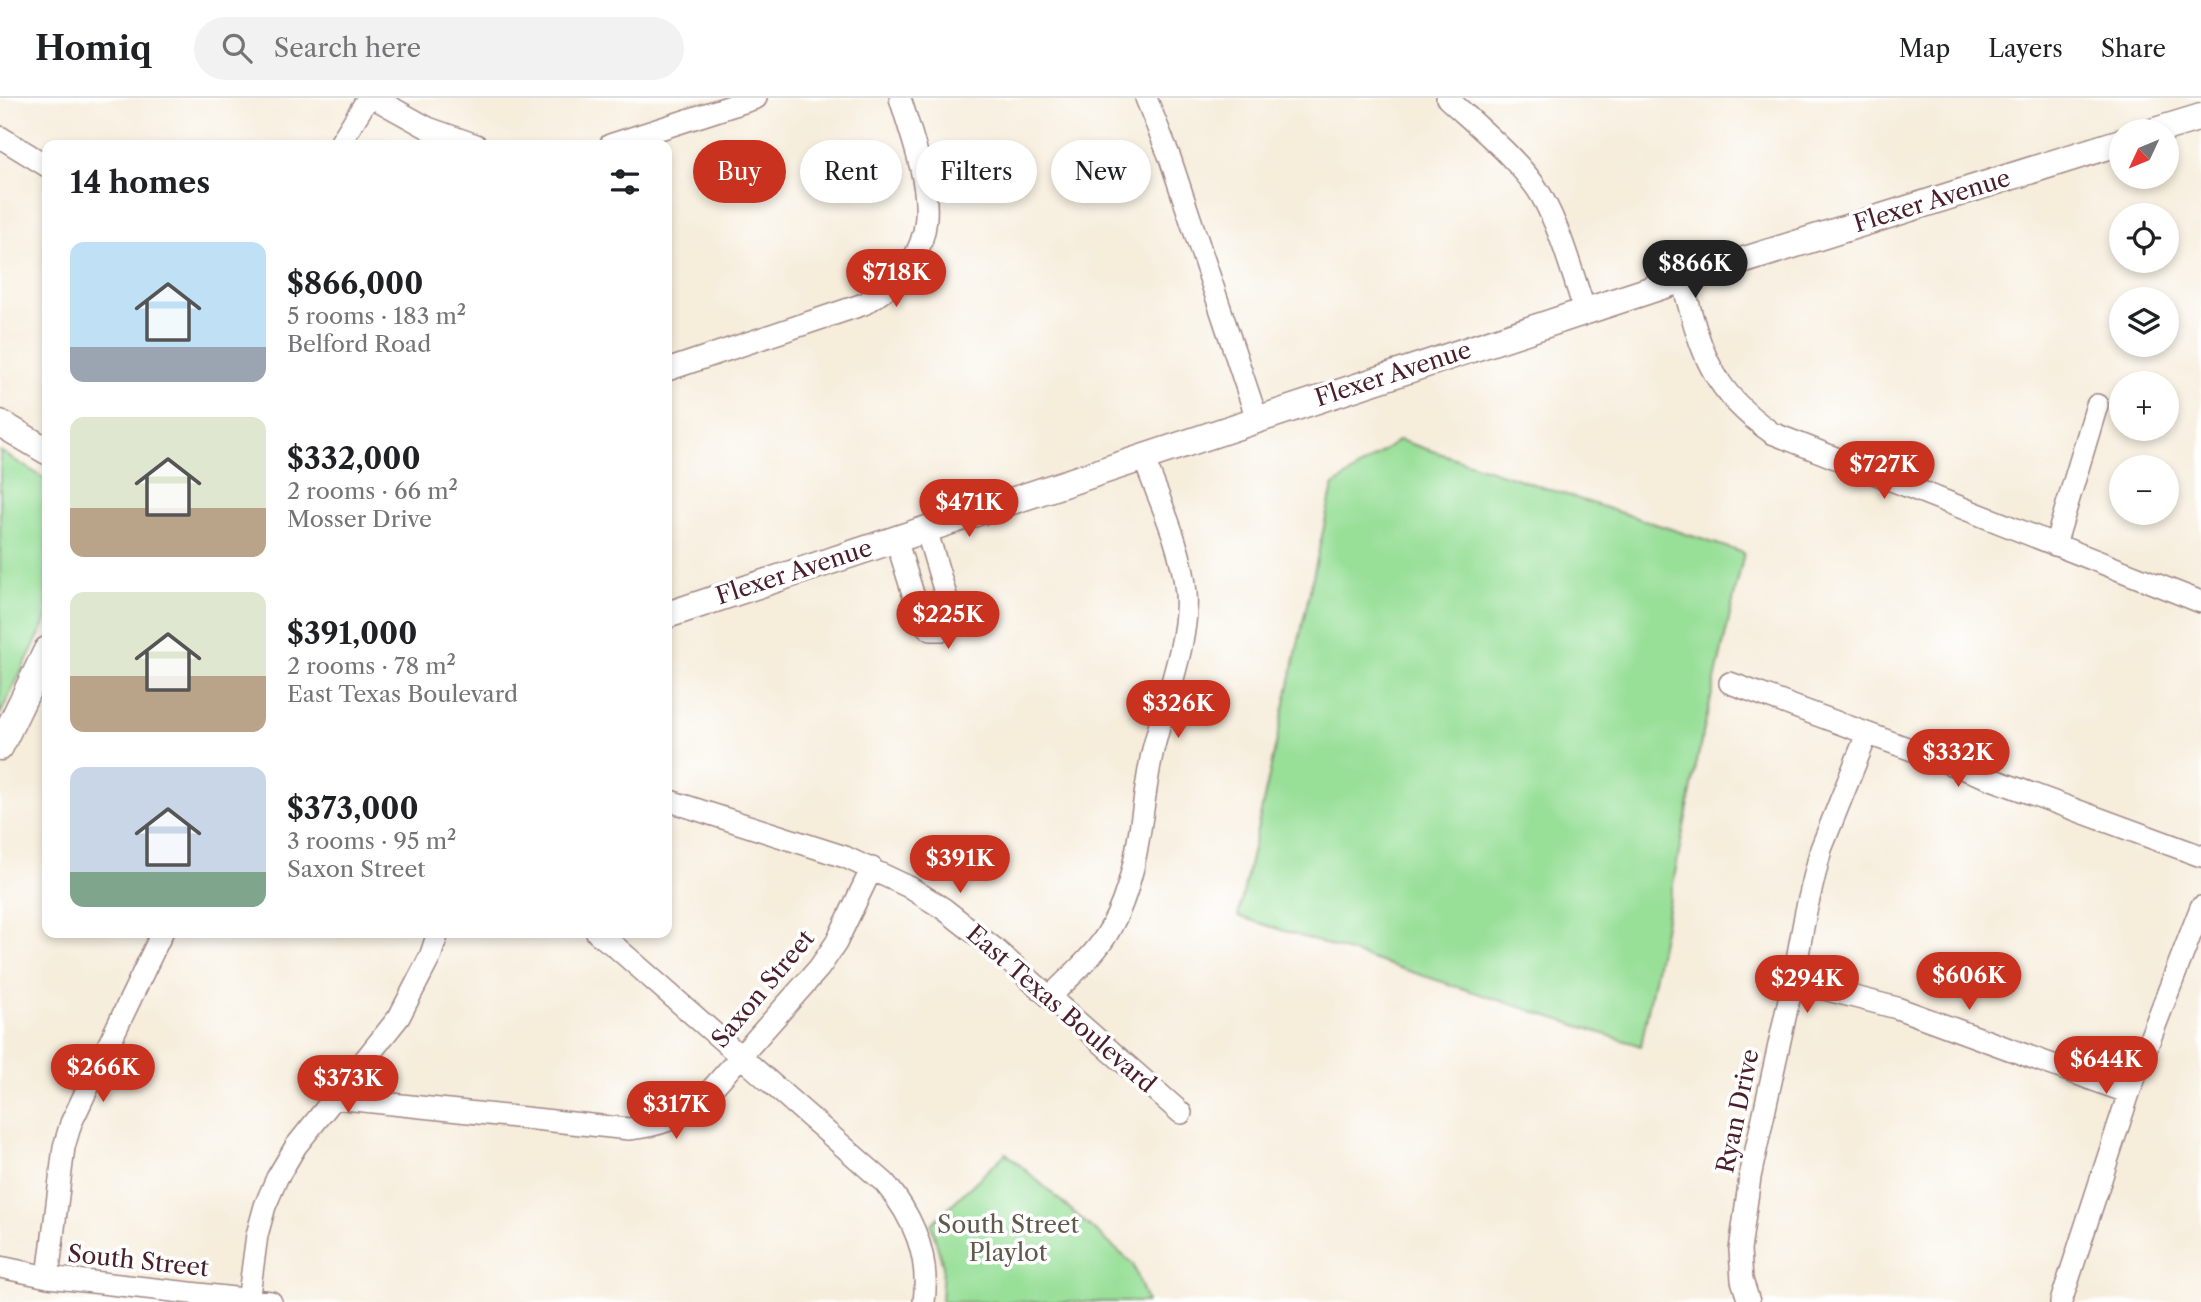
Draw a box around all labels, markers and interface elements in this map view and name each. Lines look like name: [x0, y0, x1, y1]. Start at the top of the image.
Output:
search box: [194, 17, 684, 80]
text: Homiq: [35, 28, 152, 69]
icon: search: [218, 29, 256, 67]
text: Search here: [274, 32, 421, 64]
text: Map: [1899, 34, 1950, 63]
text: Layers: [1988, 34, 2063, 63]
text: Share: [2101, 34, 2166, 63]
north arrow: [2109, 119, 2179, 189]
map controls: [2109, 119, 2179, 525]
chip: Buy: [693, 140, 786, 203]
chip: Rent: [800, 140, 902, 203]
chip: Filters: [916, 140, 1037, 203]
chip: New: [1051, 140, 1151, 203]
icon: filters: [606, 163, 644, 201]
street label: Flexer Avenue: [1850, 163, 2014, 238]
text: 14 homes: [70, 164, 210, 201]
button: locate: [2109, 203, 2179, 273]
pin: $866K: [1646, 240, 1744, 300]
text: $866K: [1659, 249, 1731, 277]
pin: $718K: [847, 250, 945, 309]
text: $718K: [862, 258, 930, 286]
text: $866,000: [287, 265, 423, 302]
icon: home: [126, 270, 210, 354]
button: layers: [2109, 287, 2179, 357]
text: 5 rooms · 183 m²: [287, 302, 466, 330]
text: Belford Road: [287, 330, 431, 358]
street label: Flexer Avenue: [1311, 335, 1475, 412]
button: +: [2109, 371, 2179, 441]
text: $332,000: [287, 440, 421, 477]
pin: $727K: [1835, 442, 1933, 501]
icon: home: [126, 445, 210, 529]
text: $727K: [1850, 450, 1918, 478]
button: −: [2109, 455, 2179, 525]
text: 2 rooms · 66 m²: [287, 477, 458, 505]
pin: $471K: [920, 480, 1018, 539]
text: $471K: [935, 488, 1003, 516]
text: Mosser Drive: [287, 505, 432, 533]
street label: Flexer Avenue: [712, 533, 876, 610]
pin: $225K: [899, 592, 997, 651]
text: $225K: [912, 600, 984, 628]
text: $391,000: [287, 615, 417, 652]
icon: home: [126, 620, 210, 704]
text: 2 rooms · 78 m²: [287, 652, 456, 680]
text: East Texas Boulevard: [287, 680, 518, 708]
pin: $326K: [1129, 680, 1227, 740]
text: $326K: [1142, 689, 1214, 717]
pin: $332K: [1909, 730, 2007, 789]
text: $332K: [1923, 738, 1993, 766]
text: $373,000: [287, 790, 419, 827]
icon: home: [126, 795, 210, 879]
text: 3 rooms · 95 m²: [287, 827, 456, 855]
pin: $391K: [911, 836, 1009, 895]
text: $391K: [926, 844, 994, 872]
text: Saxon Street: [287, 855, 425, 883]
street label: East Texas Boulevard: [961, 919, 1162, 1099]
street label: Saxon Street: [705, 924, 820, 1053]
pin: $606K: [1920, 953, 2018, 1012]
pin: $294K: [1758, 956, 1856, 1015]
text: $606K: [1932, 961, 2006, 989]
text: $294K: [1771, 964, 1843, 992]
pin: $644K: [2057, 1037, 2155, 1096]
pin: $266K: [54, 1044, 152, 1104]
text: $644K: [2070, 1045, 2142, 1073]
street label: Ryan Drive: [1710, 1046, 1765, 1175]
text: $266K: [67, 1053, 139, 1081]
pin: $373K: [299, 1056, 397, 1115]
text: $373K: [313, 1064, 383, 1092]
pin: $317K: [627, 1082, 725, 1141]
text: $317K: [643, 1090, 709, 1118]
park label: South Street Playlot: [937, 1210, 1079, 1267]
street label: South Street: [66, 1239, 211, 1282]

